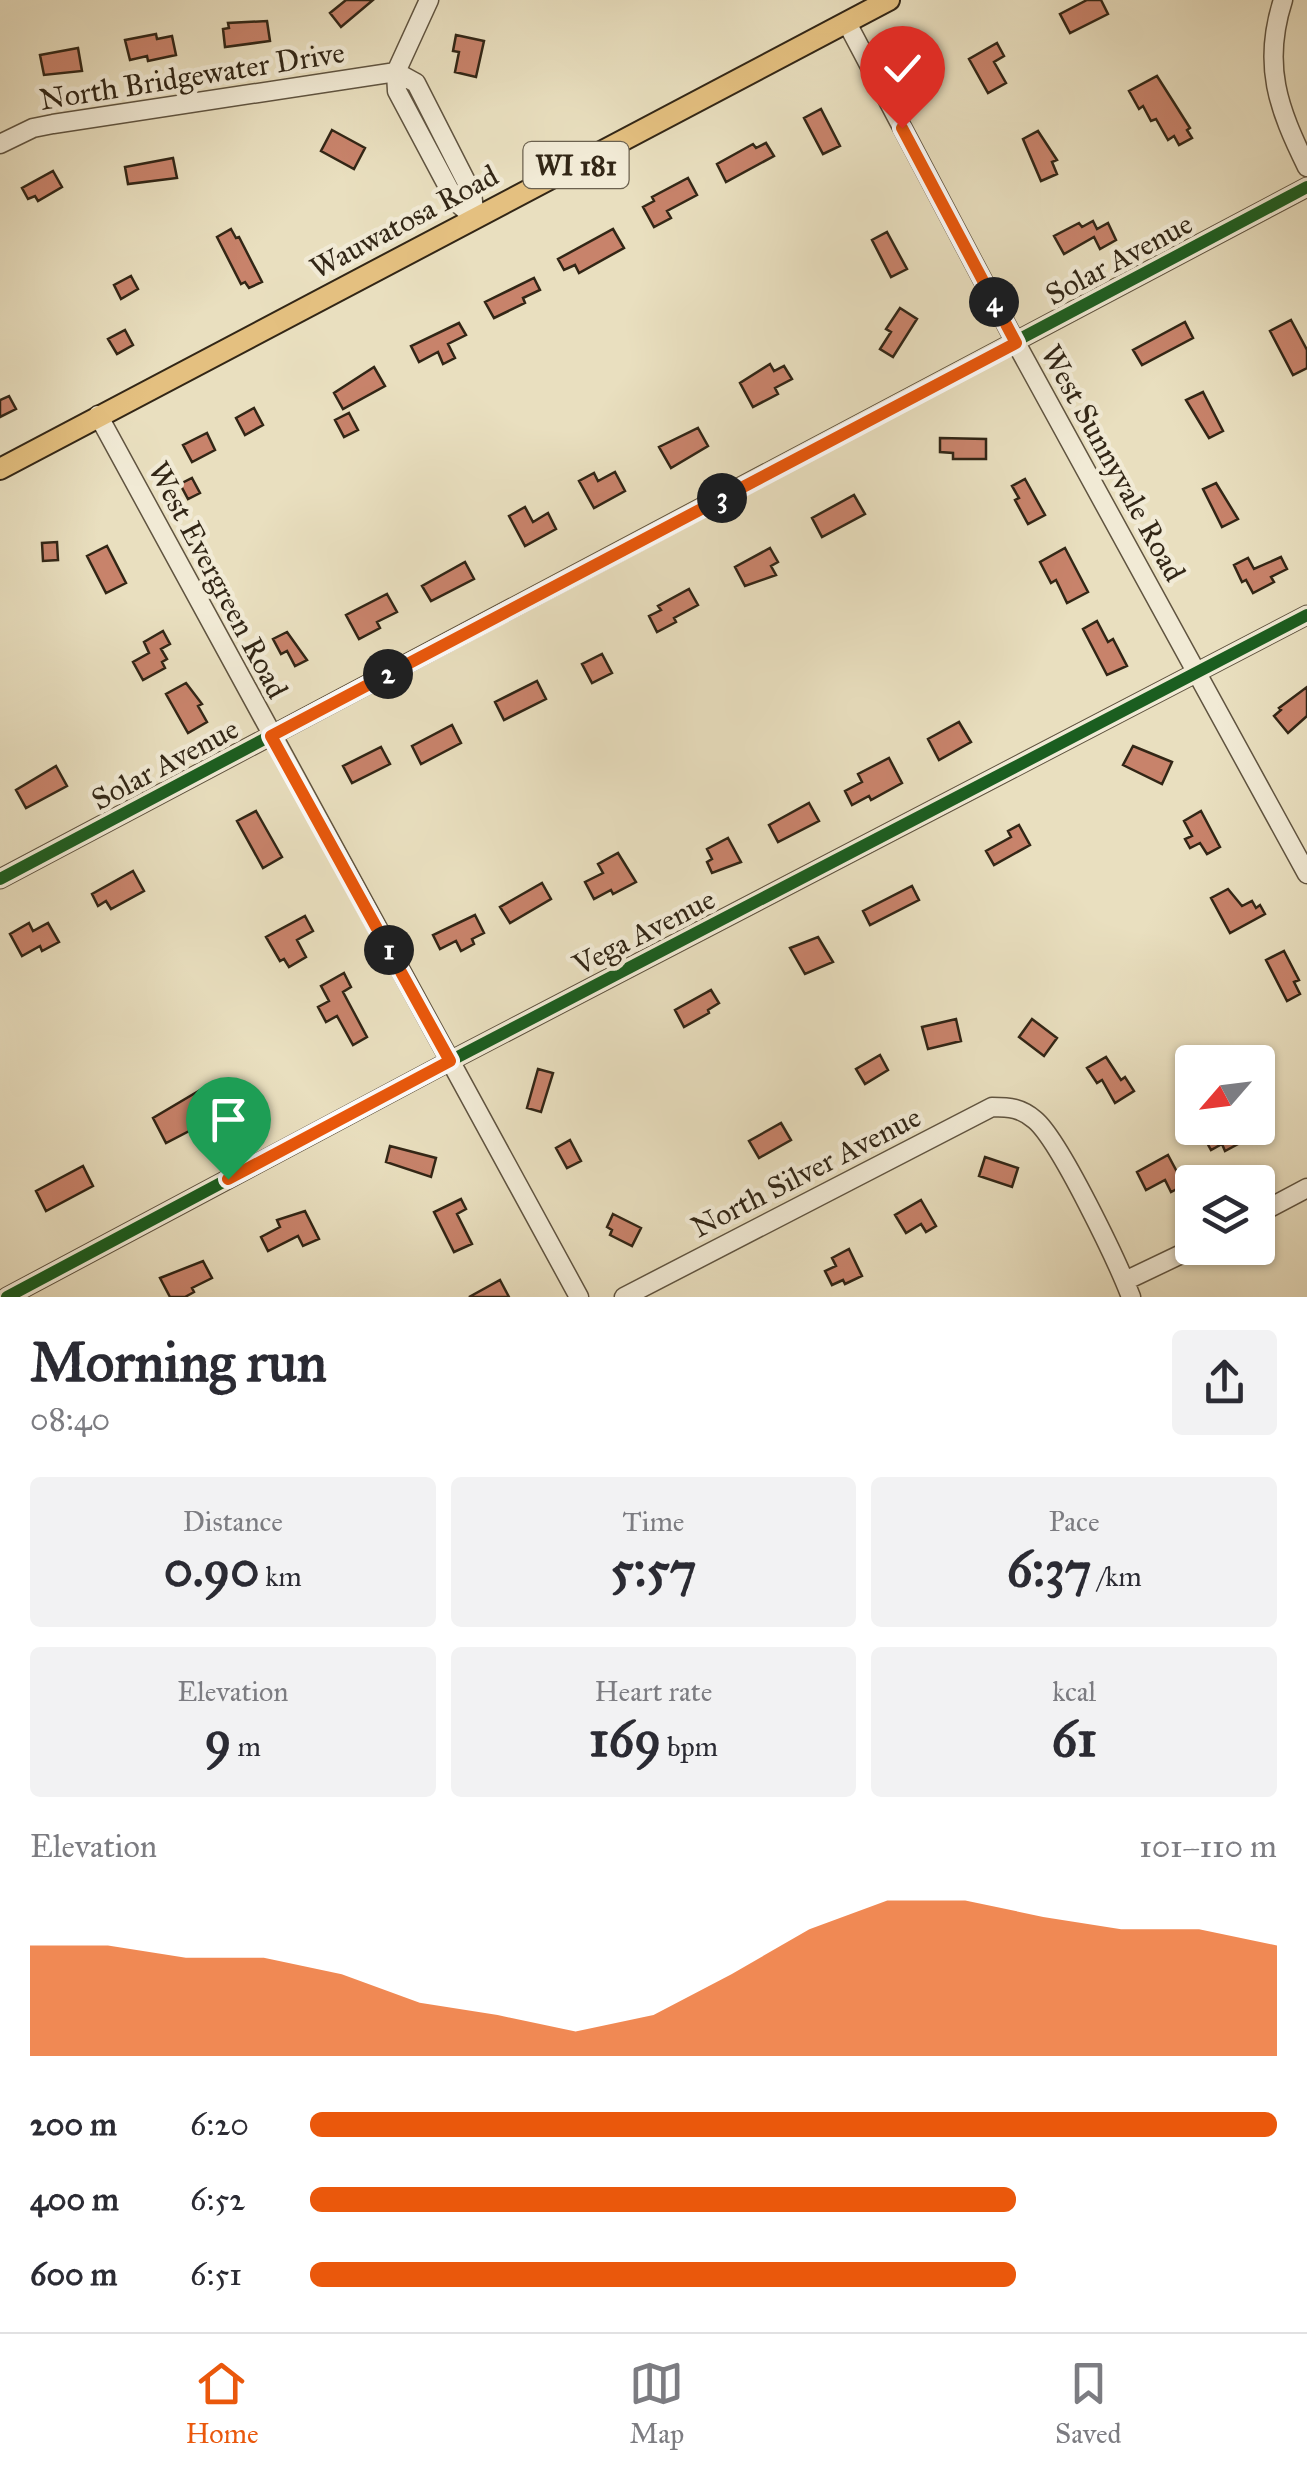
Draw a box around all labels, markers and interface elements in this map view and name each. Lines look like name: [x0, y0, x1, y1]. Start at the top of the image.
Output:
pin: [860, 26, 945, 129]
street label: North Bridgewater Drive: [37, 34, 347, 118]
icon: check: [875, 41, 930, 96]
road number: WI 181: [524, 142, 628, 188]
street label: Wauwatosa Road: [304, 157, 504, 287]
street label: Solar Avenue: [1039, 205, 1199, 313]
pin: 4: [969, 277, 1019, 327]
text: 4: [986, 284, 1002, 319]
street label: West Sunnyvale Road: [1033, 338, 1193, 588]
street label: West Evergreen Road: [140, 455, 296, 705]
pin: 3: [697, 473, 747, 523]
text: 3: [716, 480, 728, 515]
pin: 2: [363, 649, 413, 699]
text: 2: [381, 656, 395, 691]
street label: Solar Avenue: [85, 710, 245, 818]
street label: Vega Avenue: [566, 881, 721, 984]
pin: 1: [364, 925, 414, 975]
text: 1: [383, 932, 395, 967]
north arrow: [1175, 1045, 1275, 1145]
map controls: [1175, 1045, 1275, 1265]
pin: [186, 1077, 271, 1180]
icon: arrive: [201, 1092, 256, 1147]
street label: North Silver Avenue: [685, 1099, 927, 1245]
button: layers: [1175, 1165, 1275, 1265]
text: Morning run: [30, 1329, 327, 1396]
button: share: [1172, 1330, 1277, 1435]
text: 08:40: [30, 1400, 110, 1439]
text: Distance: [183, 1504, 283, 1539]
text: Time: [622, 1504, 684, 1539]
text: Pace: [1049, 1504, 1100, 1539]
text: 0.90: [164, 1539, 259, 1600]
text: 5:57: [611, 1539, 696, 1600]
text: 6:37: [1007, 1539, 1092, 1600]
text: km: [259, 1559, 302, 1594]
text: /km: [1092, 1559, 1142, 1594]
text: Elevation: [177, 1674, 288, 1709]
text: Heart rate: [595, 1674, 712, 1709]
text: kcal: [1052, 1674, 1096, 1709]
text: 9: [205, 1709, 231, 1770]
text: 169: [589, 1709, 661, 1770]
text: 61: [1052, 1709, 1097, 1770]
text: m: [231, 1729, 261, 1764]
text: bpm: [661, 1729, 718, 1764]
text: Elevation: [30, 1827, 157, 1866]
text: 101–110 m: [1139, 1827, 1277, 1866]
text: 200 m: [30, 2105, 117, 2144]
text: 6:20: [190, 2105, 249, 2144]
text: 400 m: [30, 2180, 119, 2219]
text: 6:52: [190, 2180, 245, 2219]
text: 600 m: [30, 2255, 117, 2294]
text: 6:51: [190, 2255, 242, 2294]
tab: Home: [185, 2356, 259, 2451]
tab: Map: [629, 2356, 684, 2451]
tab: Saved: [1055, 2356, 1122, 2451]

